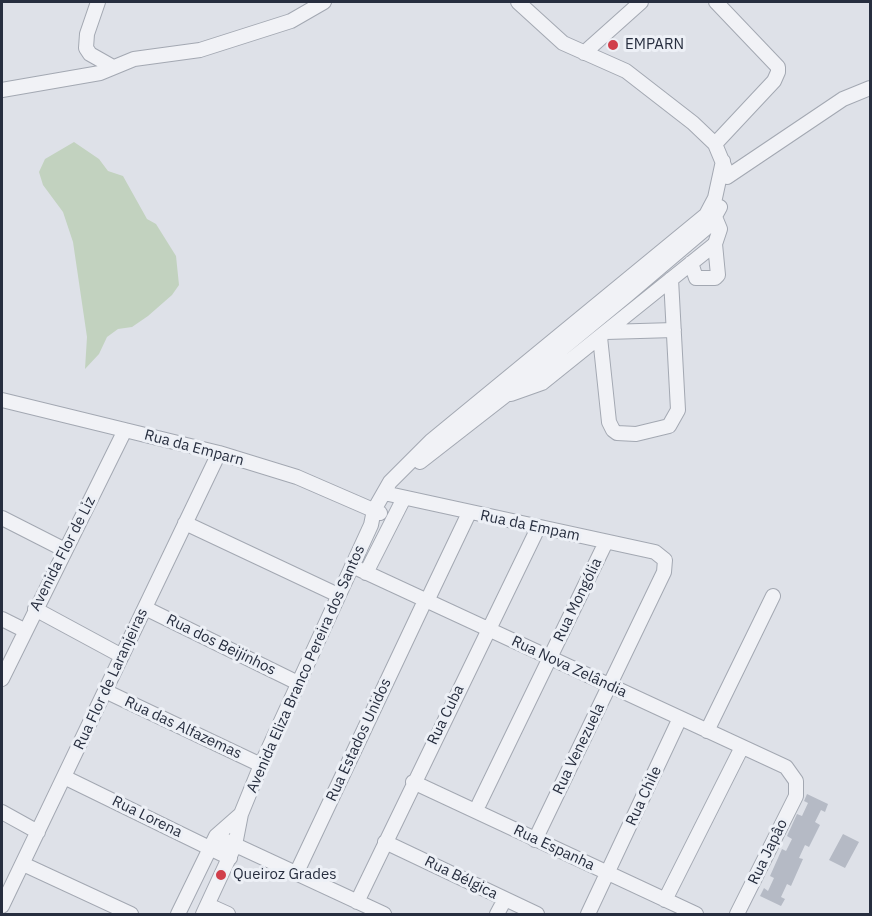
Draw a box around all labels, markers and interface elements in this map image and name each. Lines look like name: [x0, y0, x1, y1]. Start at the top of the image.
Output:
place label: EMPARN: [625, 36, 684, 54]
marker: EMPARN: [606, 38, 620, 52]
street label: Rua da Emparn: [142, 426, 246, 470]
street label: Avenida Flor de Liz: [26, 494, 100, 614]
street label: Rua da Empam: [478, 507, 582, 545]
street label: Avenida Eliza Branco Pereira dos Santos: [243, 542, 369, 796]
street label: Rua Mongólia: [550, 555, 606, 645]
street label: Rua Flor de Laranjeiras: [70, 605, 152, 753]
street label: Rua dos Beijinhos: [163, 611, 279, 679]
street label: Rua Nova Zelândia: [508, 632, 630, 702]
street label: Rua Estados Unidos: [323, 676, 395, 804]
street label: Rua Cuba: [424, 682, 468, 748]
street label: Rua das Alfazemas: [122, 693, 244, 763]
street label: Rua Venezuela: [549, 701, 609, 797]
street label: Rua Chile: [622, 763, 666, 829]
street label: Rua Lorena: [109, 792, 185, 842]
street label: Rua Japâo: [744, 816, 792, 888]
street label: Rua Espanha: [511, 821, 597, 875]
street label: Rua Bélgica: [422, 853, 500, 903]
place label: Queiroz Grades: [233, 866, 336, 884]
marker: Queiroz Grades: [214, 868, 228, 882]

